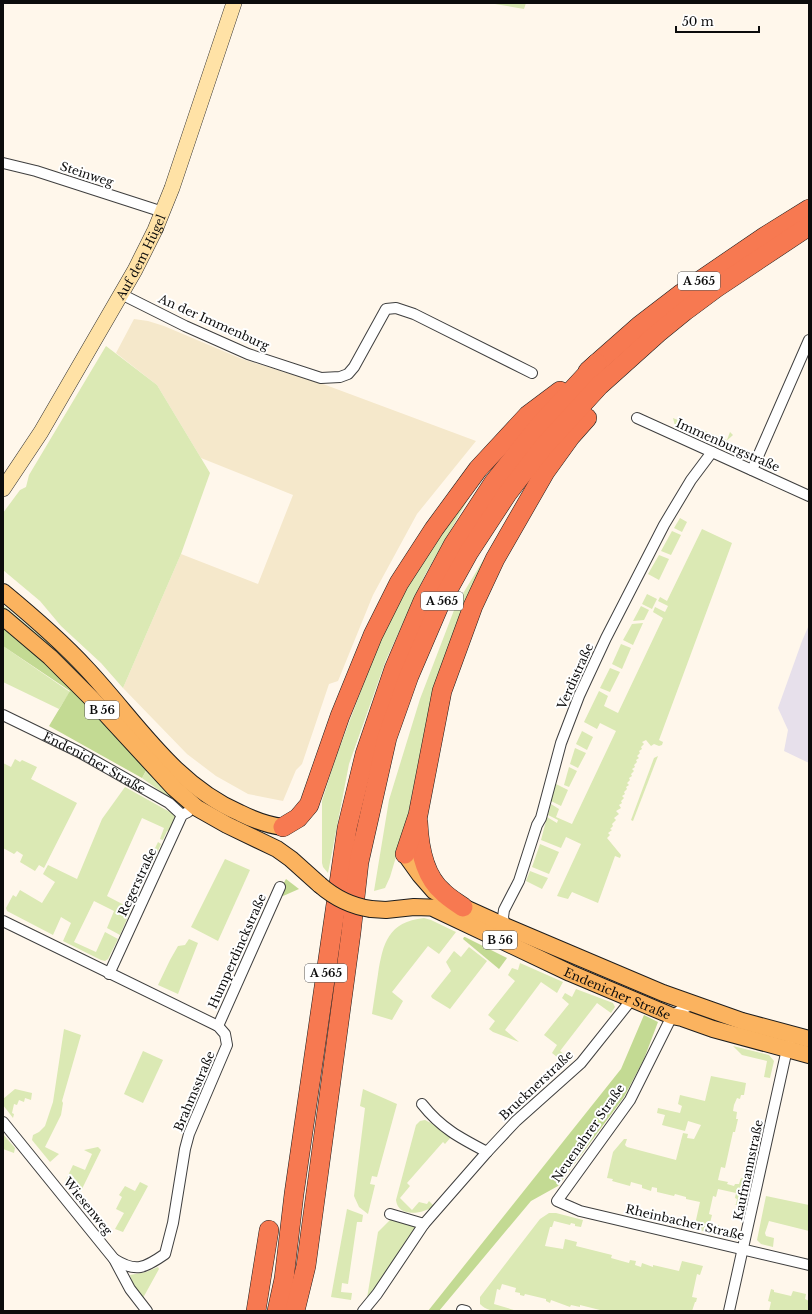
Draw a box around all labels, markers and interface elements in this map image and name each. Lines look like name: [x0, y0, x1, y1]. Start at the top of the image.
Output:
scale bar: [676, 8, 759, 34]
text: 50 m: [682, 14, 714, 29]
street label: Steinweg: [58, 158, 116, 190]
street label: Auf dem Hügel: [112, 212, 168, 303]
road number: A 565: [678, 272, 720, 290]
street label: An der Immenburg: [155, 290, 272, 353]
street label: Immenburgstraße: [674, 415, 782, 475]
road number: A 565: [421, 592, 463, 610]
street label: Verdistraße: [553, 641, 596, 712]
road number: B 56: [85, 701, 119, 719]
street label: Endenicher Straße: [41, 728, 149, 796]
street label: Regerstraße: [115, 845, 159, 918]
street label: Humperdinckstraße: [205, 891, 269, 1011]
road number: B 56: [483, 931, 517, 949]
road number: A 565: [305, 964, 347, 982]
street label: Endenicher Straße: [562, 964, 673, 1022]
street label: Brucknerstraße: [496, 1047, 576, 1123]
street label: Brahmsstraße: [170, 1049, 218, 1133]
street label: Neuenahrer Straße: [548, 1081, 628, 1185]
street label: Kaufmannstraße: [730, 1118, 766, 1222]
street label: Wiesenweg: [60, 1174, 116, 1238]
street label: Rheinbacher Straße: [624, 1201, 746, 1243]

